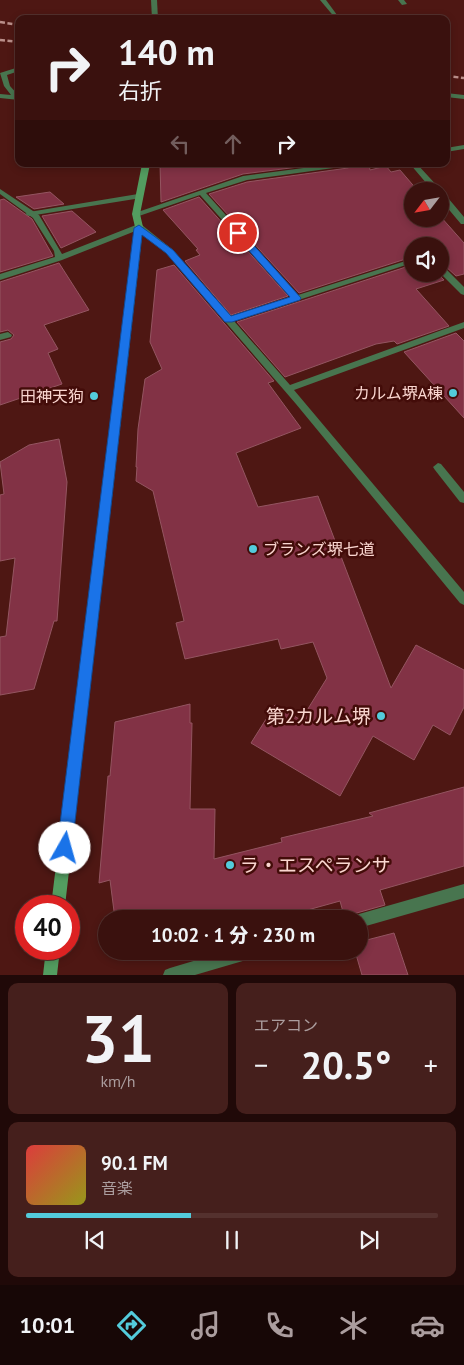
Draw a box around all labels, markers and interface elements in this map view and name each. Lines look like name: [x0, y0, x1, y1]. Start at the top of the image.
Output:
text: 140 m: [118, 29, 215, 75]
icon: right: [35, 35, 100, 100]
text: 右折: [118, 77, 162, 105]
icon: left: [166, 130, 194, 158]
icon: ahead: [219, 130, 247, 158]
icon: right: [272, 130, 300, 158]
north arrow: [404, 182, 449, 228]
map controls: [404, 182, 449, 282]
pin: [217, 212, 259, 254]
icon: arrive: [224, 219, 252, 247]
button: sound: [404, 237, 449, 282]
place label: カルム堺A棟: [354, 383, 443, 403]
place label: 田神天狗: [20, 386, 84, 406]
marker: カルム堺A棟: [447, 387, 459, 399]
marker: 田神天狗: [88, 390, 100, 402]
place label: ブランズ堺七道: [263, 539, 375, 559]
marker: ブランズ堺七道: [247, 543, 259, 555]
place label: 第2カルム堺: [266, 704, 371, 728]
marker: 第2カルム堺: [375, 710, 387, 722]
position arrow: [38, 821, 90, 873]
place label: ラ・エスペランサ: [240, 853, 391, 877]
marker: ラ・エスペランサ: [224, 859, 236, 871]
speed limit sign: 40: [15, 895, 80, 960]
text: 10:02 · 1 分 · 230 m: [151, 923, 315, 947]
text: 31: [81, 996, 155, 1080]
text: エアコン: [254, 1015, 318, 1035]
text: 20.5°: [301, 1040, 391, 1089]
text: −: [254, 1046, 268, 1083]
text: +: [424, 1046, 438, 1083]
text: km/h: [100, 1071, 136, 1091]
text: 90.1 FM: [101, 1151, 168, 1175]
text: 音楽: [101, 1178, 133, 1198]
icon: previous: [81, 1226, 109, 1254]
icon: pause: [218, 1226, 246, 1254]
icon: next: [355, 1226, 383, 1254]
icon: directions: [114, 1308, 149, 1343]
icon: music: [188, 1308, 223, 1343]
icon: phone: [262, 1308, 297, 1343]
icon: climate: [336, 1308, 371, 1343]
icon: car: [410, 1308, 445, 1343]
text: 10:01: [19, 1311, 75, 1339]

